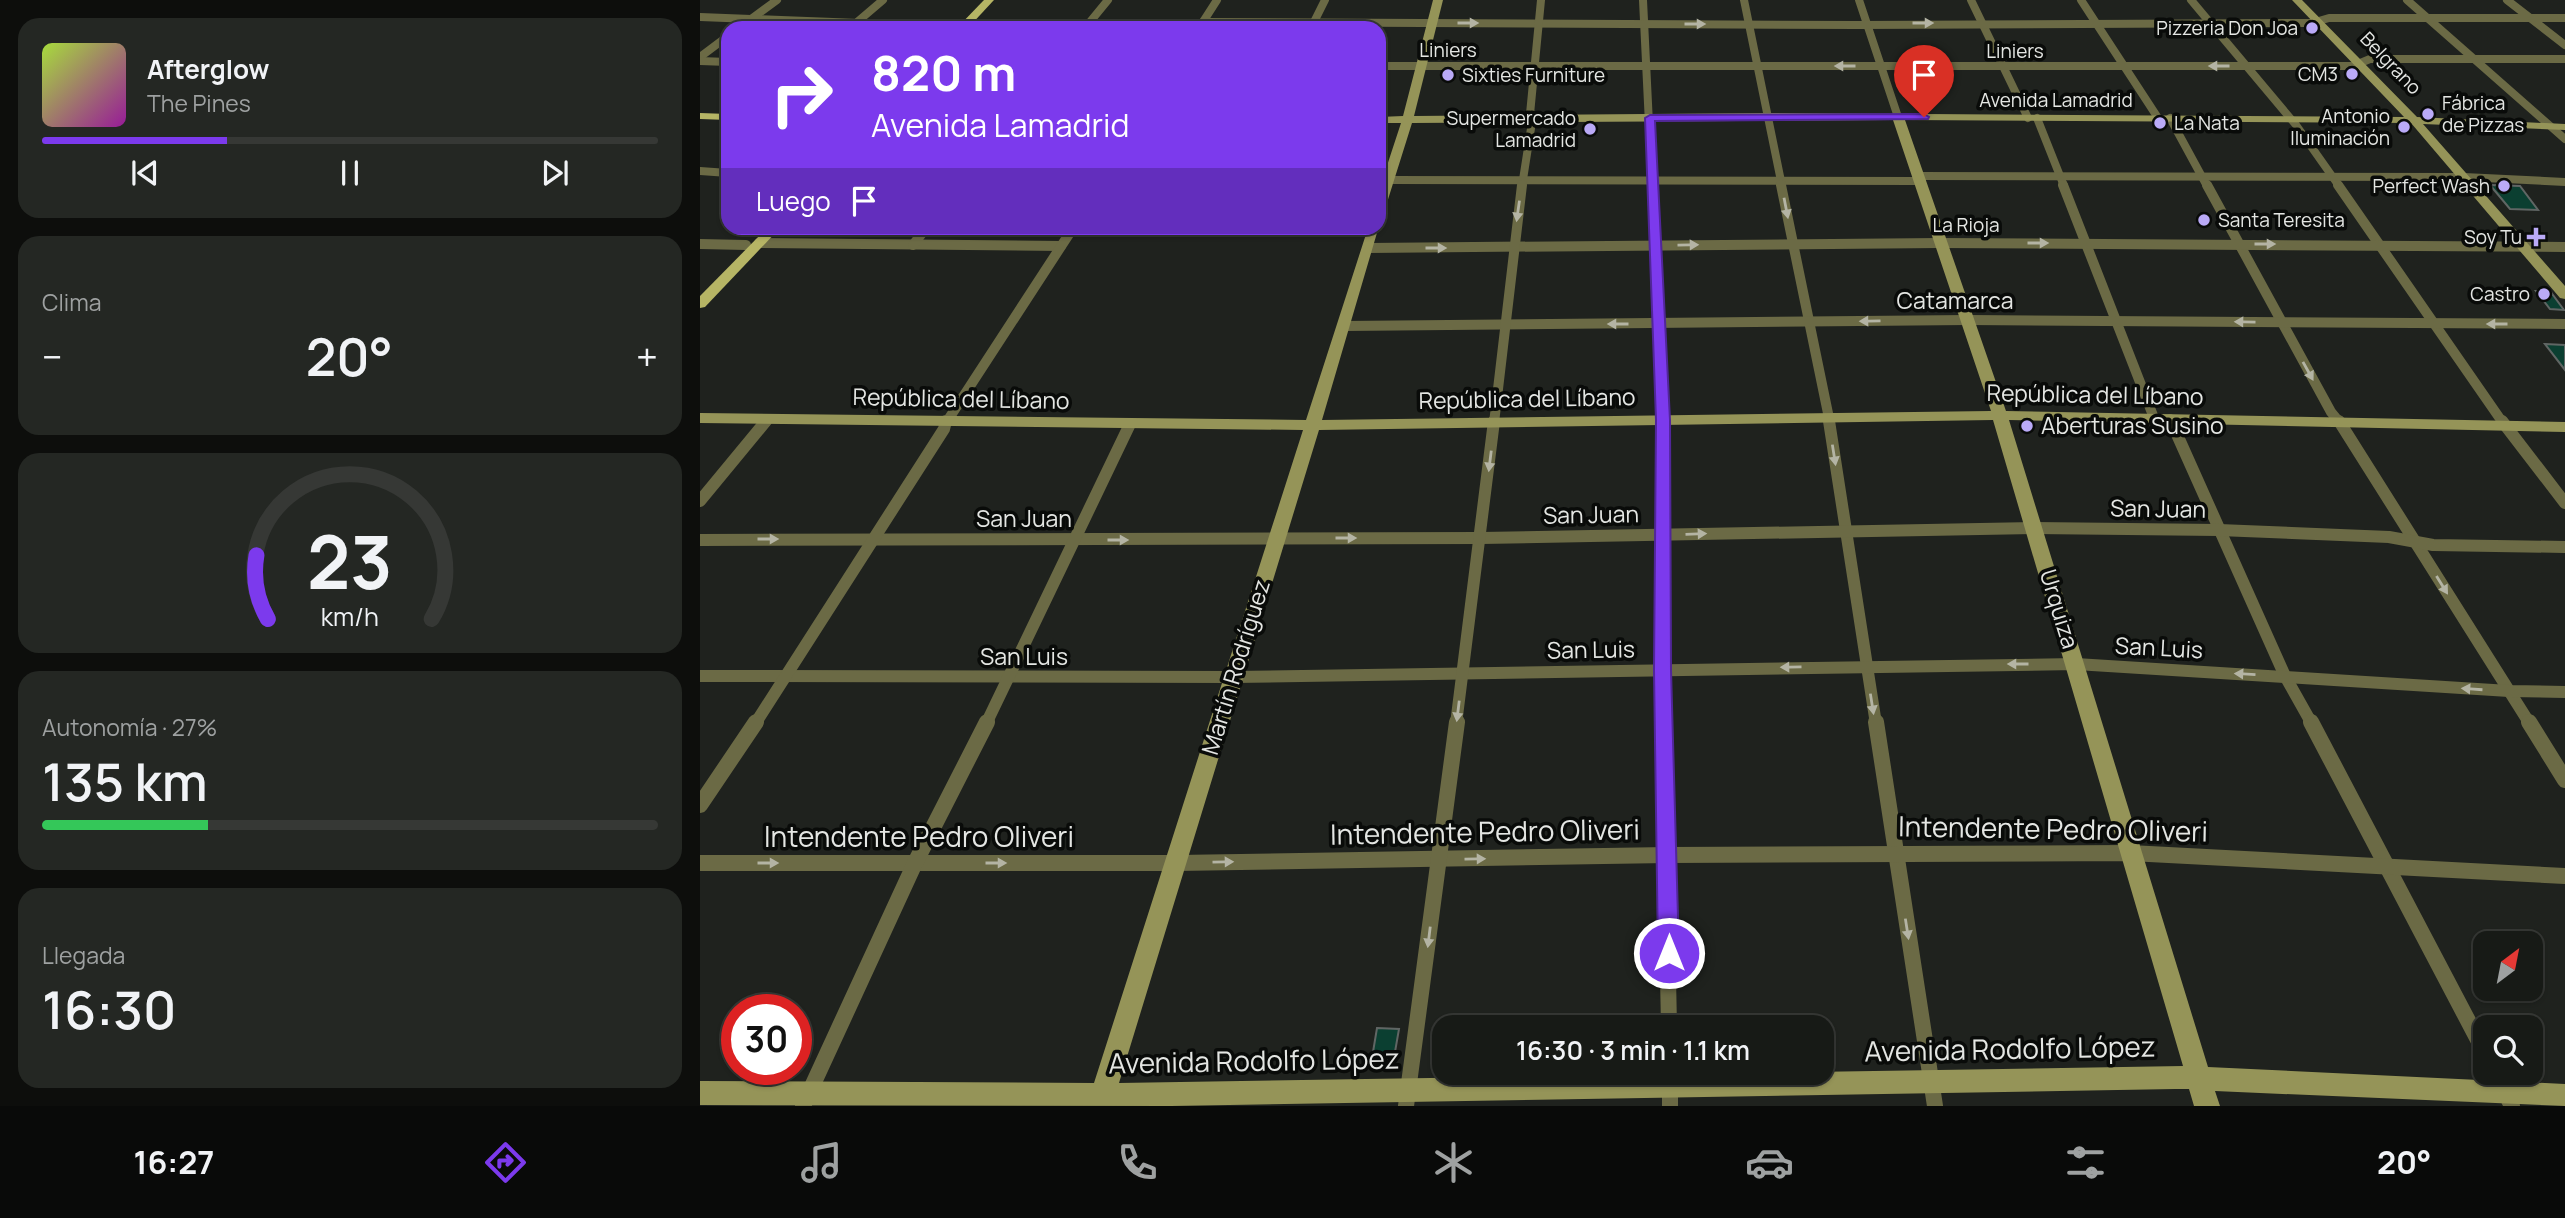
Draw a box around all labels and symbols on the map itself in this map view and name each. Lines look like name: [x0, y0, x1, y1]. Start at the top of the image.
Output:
place label: Pizzeria Don Joa: [2156, 15, 2298, 41]
one-way arrow: [1912, 17, 1934, 29]
one-way arrow: [1457, 18, 1479, 29]
one-way arrow: [1684, 18, 1706, 30]
marker: Pizzeria Don Joa: [2304, 20, 2320, 36]
street label: Belgrano: [2355, 26, 2427, 100]
street label: Liniers: [1419, 37, 1477, 63]
street label: Liniers: [1986, 38, 2044, 64]
pin: [1894, 45, 1954, 117]
one-way arrow: [1833, 60, 1855, 72]
one-way arrow: [2208, 60, 2230, 72]
place label: CM3: [2298, 61, 2338, 87]
place label: Sixties Furniture: [1462, 62, 1605, 88]
marker: CM3: [2344, 66, 2360, 82]
marker: Sixties Furniture: [1440, 67, 1456, 83]
street label: Avenida Lamadrid: [1979, 87, 2133, 113]
place label: Fábrica de Pizzas: [2442, 90, 2524, 138]
place label: Antonio Iluminación: [2290, 103, 2390, 151]
place label: Supermercado Lamadrid: [1446, 105, 1576, 153]
marker: Fábrica de Pizzas: [2420, 106, 2436, 122]
place label: La Nata: [2174, 110, 2240, 136]
marker: La Nata: [2152, 115, 2168, 131]
marker: Antonio Iluminación: [2396, 119, 2412, 135]
marker: Supermercado Lamadrid: [1582, 121, 1598, 137]
place label: Perfect Wash: [2373, 173, 2490, 199]
marker: Perfect Wash: [2496, 178, 2512, 194]
one-way arrow: [1781, 197, 1792, 219]
one-way arrow: [1513, 200, 1524, 222]
place label: Santa Teresita: [2218, 207, 2345, 233]
street label: La Rioja: [1932, 212, 2000, 238]
marker: Santa Teresita: [2196, 212, 2212, 228]
place label: Soy Tu: [2464, 224, 2522, 250]
marker: Soy Tu: [2528, 229, 2544, 245]
one-way arrow: [2027, 237, 2049, 249]
one-way arrow: [2255, 238, 2277, 250]
one-way arrow: [1677, 239, 1699, 251]
one-way arrow: [1425, 242, 1447, 254]
place label: Castro: [2470, 281, 2530, 307]
street label: Catamarca: [1897, 284, 2014, 316]
marker: Castro: [2536, 286, 2552, 302]
one-way arrow: [1859, 316, 1881, 327]
one-way arrow: [2234, 316, 2256, 328]
one-way arrow: [1607, 318, 1629, 330]
one-way arrow: [2486, 318, 2508, 330]
one-way arrow: [2302, 362, 2314, 381]
street label: República del Líbano: [1986, 376, 2204, 412]
street label: República del Líbano: [852, 380, 1070, 416]
street label: República del Líbano: [1418, 380, 1636, 416]
place label: Aberturas Susino: [2041, 409, 2224, 441]
marker: Aberturas Susino: [2019, 418, 2035, 434]
one-way arrow: [1829, 444, 1840, 466]
one-way arrow: [1485, 450, 1496, 472]
street label: San Juan: [2110, 491, 2206, 525]
street label: San Juan: [1543, 497, 1639, 531]
street label: San Juan: [976, 502, 1072, 534]
one-way arrow: [1685, 528, 1707, 540]
one-way arrow: [1335, 532, 1357, 544]
one-way arrow: [757, 533, 779, 545]
one-way arrow: [1107, 534, 1129, 545]
street label: Urquiza: [2033, 565, 2087, 652]
street label: Martín Rodríguez: [1193, 575, 1277, 758]
one-way arrow: [2435, 575, 2448, 594]
street label: San Luis: [2114, 629, 2204, 665]
street label: San Luis: [1547, 632, 1635, 666]
street label: San Luis: [980, 640, 1068, 672]
one-way arrow: [2007, 658, 2029, 670]
one-way arrow: [1779, 661, 1801, 673]
one-way arrow: [2234, 668, 2256, 679]
one-way arrow: [2461, 683, 2483, 694]
one-way arrow: [1867, 693, 1878, 715]
one-way arrow: [1452, 700, 1463, 722]
street label: Intendente Pedro Oliveri: [1898, 806, 2208, 850]
street label: Intendente Pedro Oliveri: [1330, 809, 1640, 853]
street label: Intendente Pedro Oliveri: [764, 817, 1074, 855]
one-way arrow: [1464, 853, 1486, 865]
one-way arrow: [757, 857, 779, 869]
one-way arrow: [985, 857, 1007, 869]
one-way arrow: [1212, 857, 1234, 868]
position arrow: [1632, 916, 1706, 990]
one-way arrow: [1902, 918, 1913, 940]
one-way arrow: [1423, 926, 1434, 948]
north arrow: [2473, 931, 2543, 1001]
speed limit sign: 30: [721, 994, 812, 1085]
street label: Avenida Rodolfo López: [1864, 1026, 2156, 1070]
street label: Avenida Rodolfo López: [1108, 1038, 1400, 1082]

